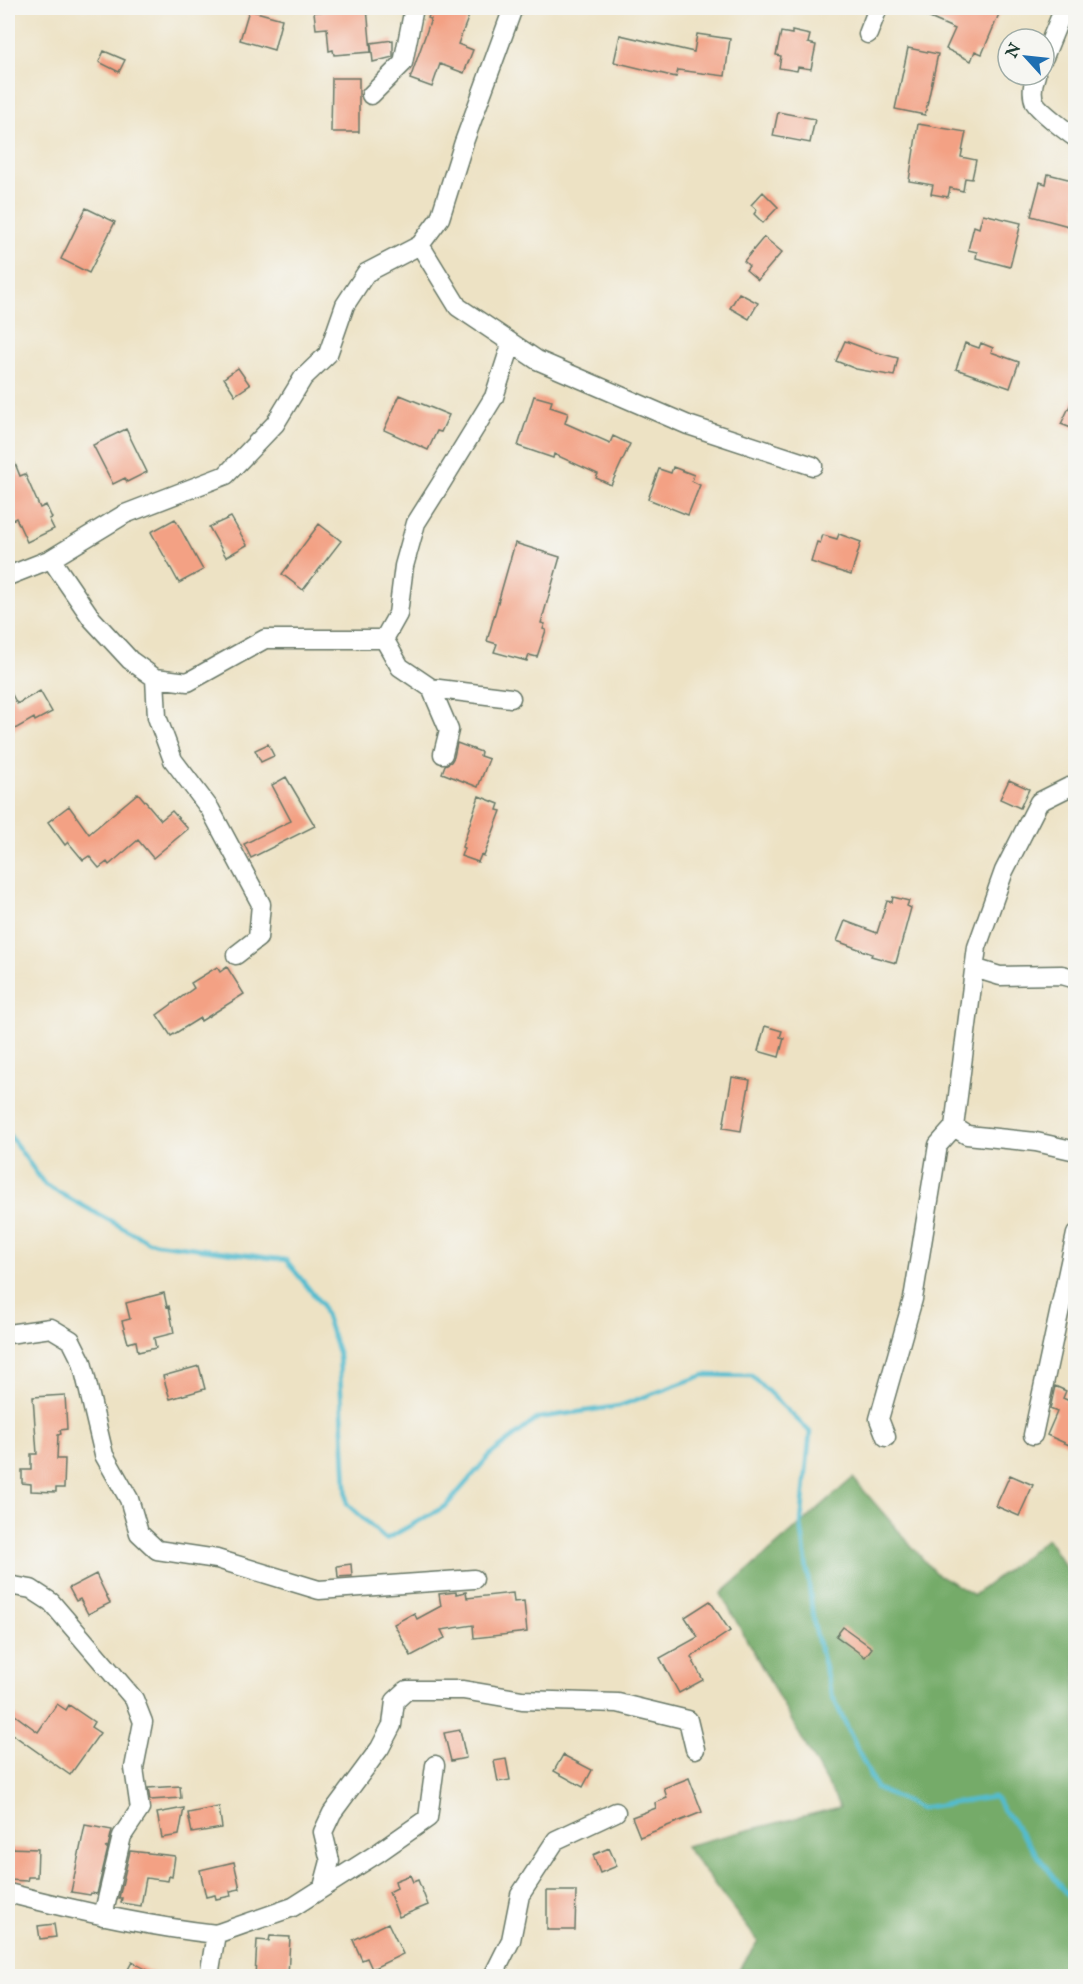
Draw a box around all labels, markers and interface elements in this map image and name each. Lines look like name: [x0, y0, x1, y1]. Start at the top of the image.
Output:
north arrow: [996, 27, 1056, 87]
text: N: [1002, 40, 1027, 63]

